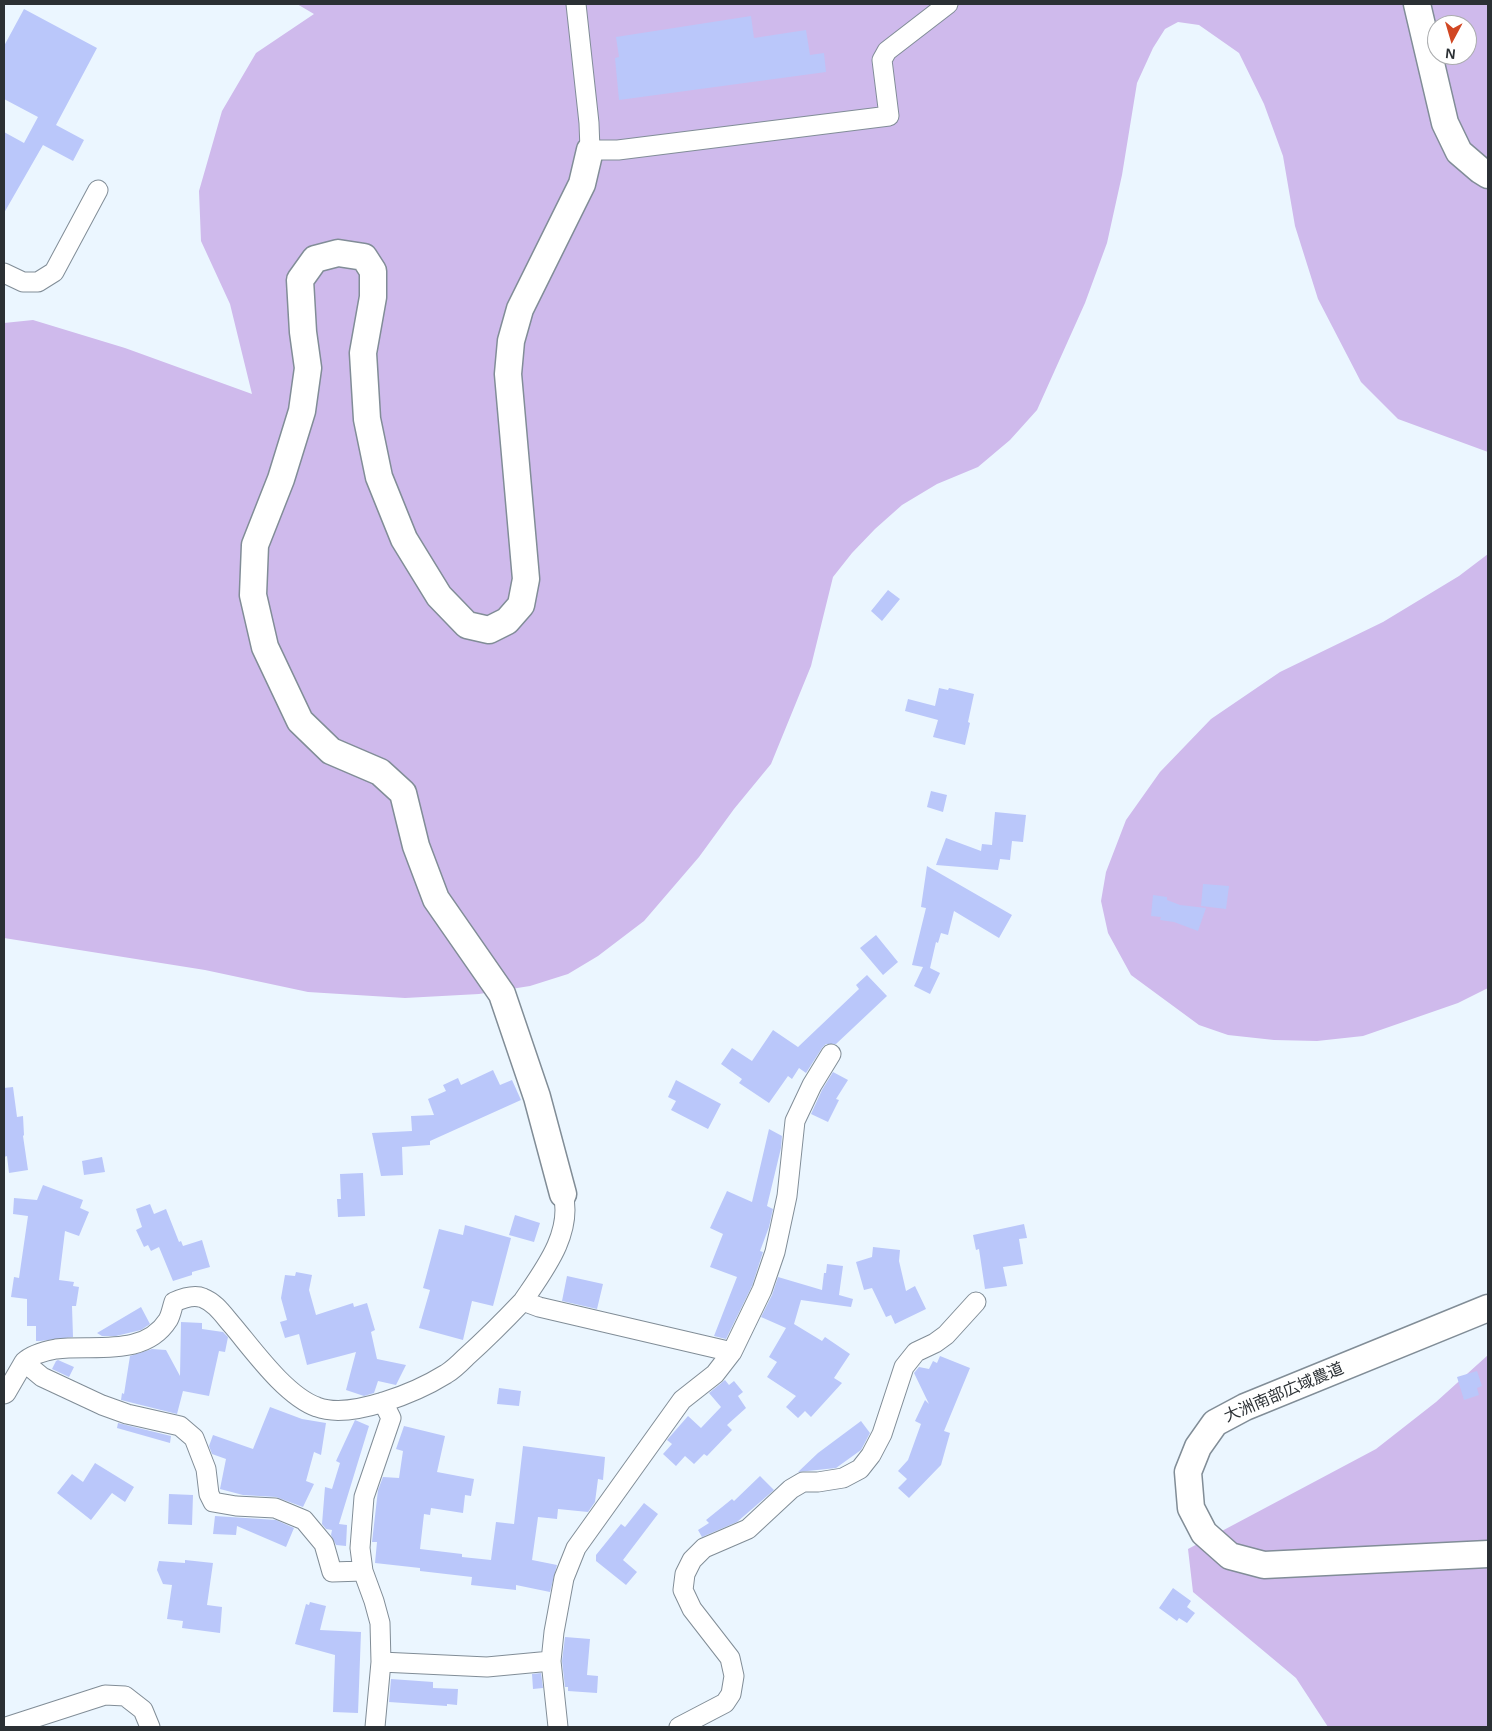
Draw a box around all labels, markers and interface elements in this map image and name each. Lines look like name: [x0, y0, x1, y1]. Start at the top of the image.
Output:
north arrow: [1427, 15, 1477, 65]
text: N: [1445, 45, 1456, 62]
street label: 大洲南部広域農道: [1221, 1359, 1347, 1427]

